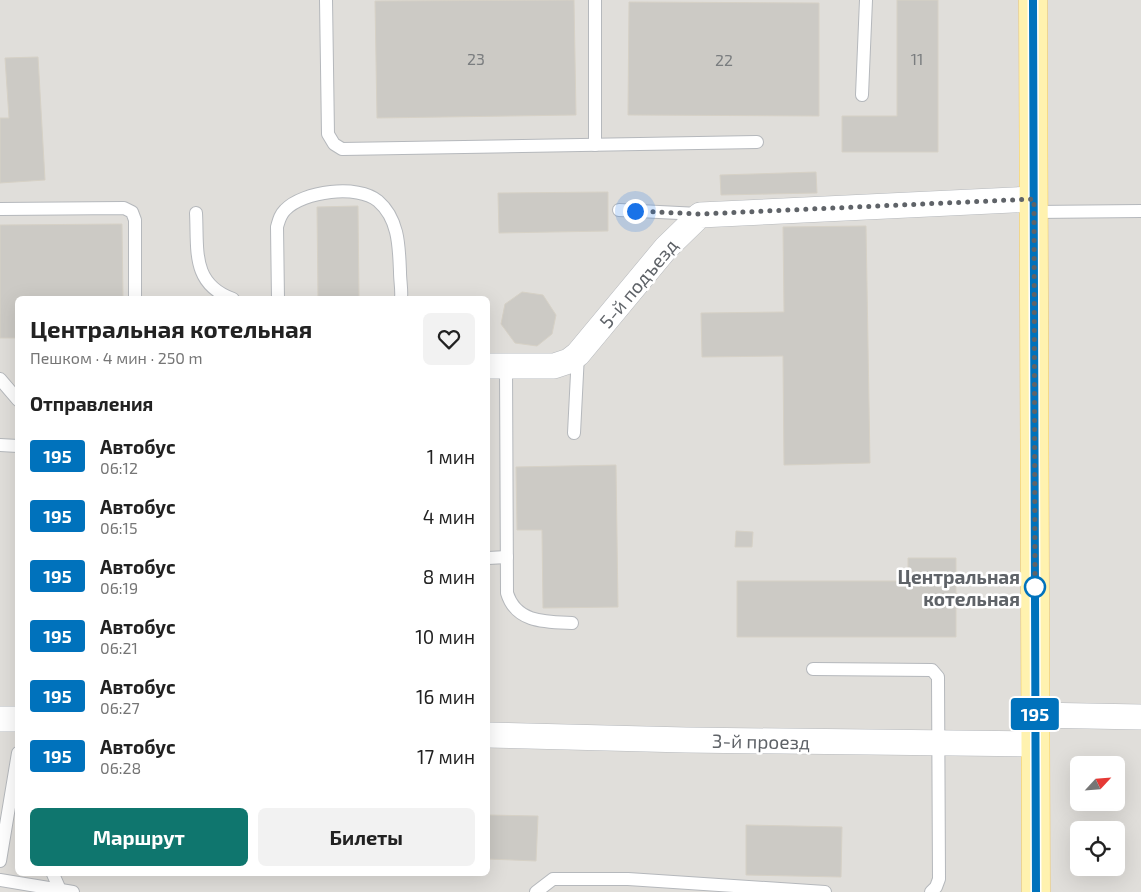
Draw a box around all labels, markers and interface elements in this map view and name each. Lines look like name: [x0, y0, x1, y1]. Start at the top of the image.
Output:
house number: 23: [467, 49, 485, 68]
house number: 11: [911, 49, 923, 68]
house number: 22: [715, 50, 733, 69]
your location: [623, 199, 648, 224]
street label: 5-й подъезд: [594, 234, 682, 332]
button: heart: [423, 313, 475, 365]
text: Центральная котельная: [30, 314, 312, 343]
text: Пешком · 4 мин · 250 m: [30, 348, 203, 367]
text: Отправления: [30, 392, 153, 415]
text: Автобус: [100, 435, 176, 458]
text: 195: [43, 445, 72, 467]
text: 1 мин: [427, 445, 475, 468]
text: 06:12: [100, 458, 138, 477]
text: Автобус: [100, 495, 176, 518]
text: 195: [43, 505, 72, 527]
text: 4 мин: [423, 505, 475, 528]
text: 06:15: [100, 518, 138, 537]
text: Автобус: [100, 555, 176, 578]
text: 195: [43, 565, 72, 587]
text: 8 мин: [423, 565, 475, 588]
place label: Центральная котельная: [897, 565, 1020, 610]
marker: Центральная котельная: [1024, 576, 1046, 598]
text: 06:19: [100, 578, 138, 597]
text: Автобус: [100, 615, 176, 638]
text: 195: [43, 625, 72, 647]
text: 10 мин: [415, 625, 475, 648]
text: 06:21: [100, 638, 138, 657]
text: Автобус: [100, 675, 176, 698]
text: 195: [43, 685, 72, 707]
text: 16 мин: [416, 685, 475, 708]
text: 06:27: [100, 698, 140, 717]
line badge: 195: [1006, 698, 1064, 730]
text: 195: [1021, 703, 1049, 725]
street label: 3-й проезд: [712, 729, 810, 753]
text: Автобус: [100, 735, 176, 758]
text: 195: [43, 745, 72, 767]
text: 17 мин: [417, 745, 475, 768]
north arrow: [1070, 756, 1125, 811]
map controls: [1070, 756, 1125, 876]
text: 06:28: [100, 758, 141, 777]
button: Маршрут: [30, 808, 248, 866]
button: Билеты: [258, 808, 475, 866]
button: locate: [1070, 821, 1125, 876]

